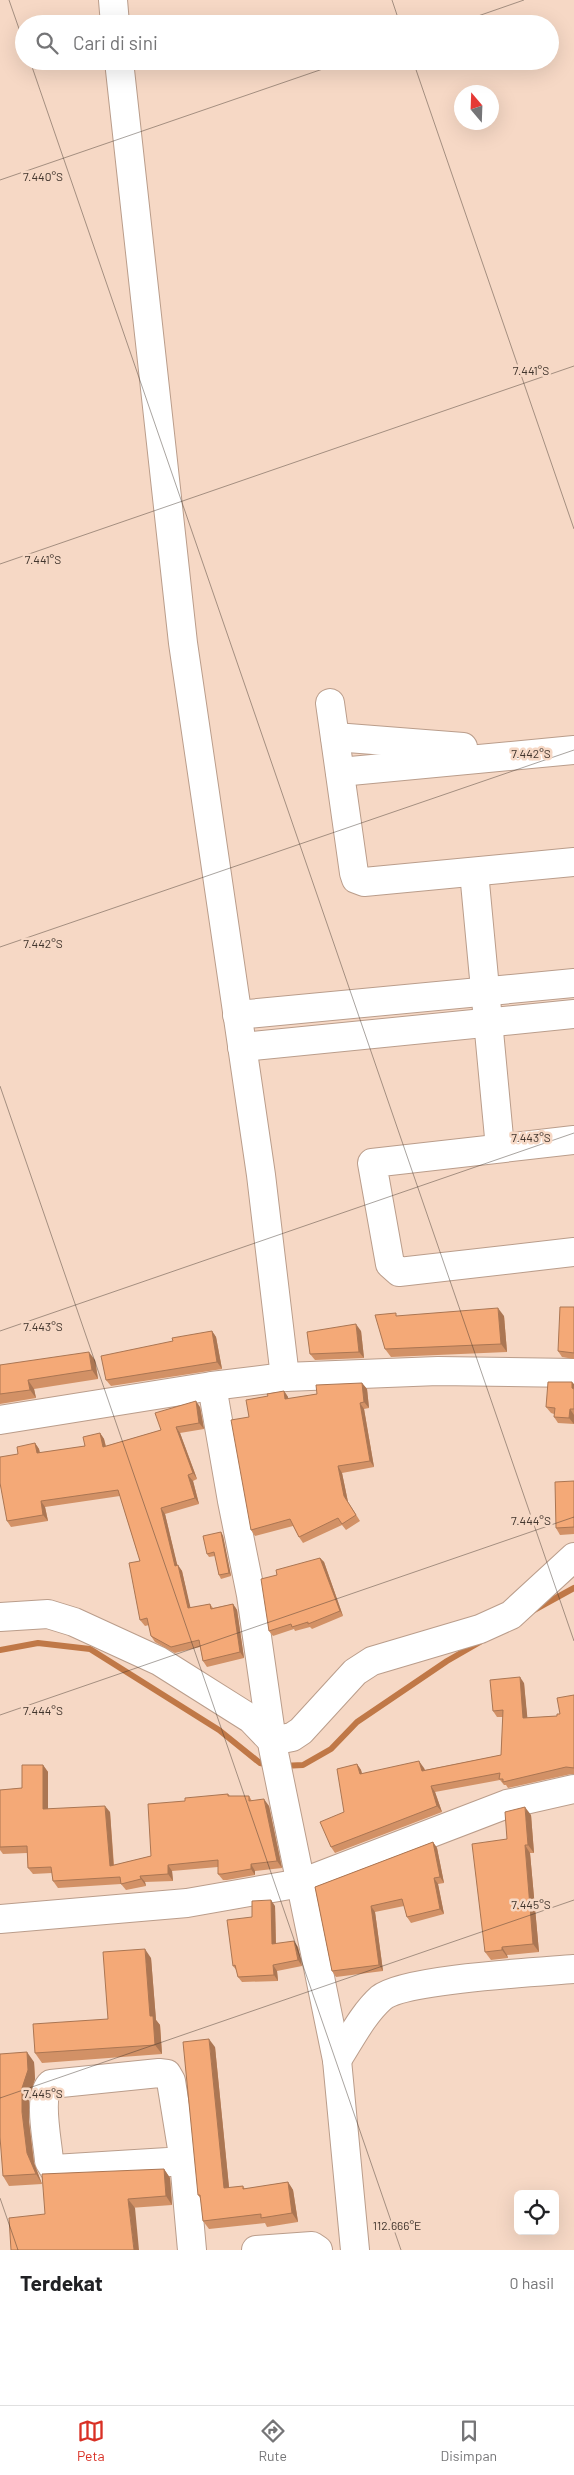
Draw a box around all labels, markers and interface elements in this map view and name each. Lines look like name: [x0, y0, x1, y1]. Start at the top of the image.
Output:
search box: [15, 15, 559, 70]
icon: search: [33, 29, 61, 57]
text: Cari di sini: [73, 31, 158, 54]
north arrow: [454, 85, 499, 130]
text: 7.440°S: [23, 169, 63, 183]
text: 7.441°S: [513, 363, 549, 377]
text: 7.441°S: [25, 552, 61, 566]
text: 7.442°S: [511, 746, 551, 760]
text: 7.442°S: [23, 936, 63, 950]
text: 7.443°S: [511, 1130, 551, 1144]
text: 7.443°S: [23, 1319, 63, 1333]
text: 7.444°S: [511, 1513, 551, 1527]
text: 7.444°S: [23, 1703, 63, 1717]
text: 7.445°S: [511, 1897, 551, 1911]
text: 7.445°S: [23, 2086, 63, 2100]
map controls: [514, 2190, 559, 2235]
button: locate: [514, 2190, 559, 2235]
text: 112.666°E: [373, 2218, 421, 2232]
text: Terdekat: [20, 2270, 103, 2295]
text: 0 hasil: [510, 2273, 554, 2292]
tab: Peta: [77, 2417, 105, 2464]
tab: Rute: [259, 2417, 287, 2464]
tab: Disimpan: [441, 2417, 497, 2464]

